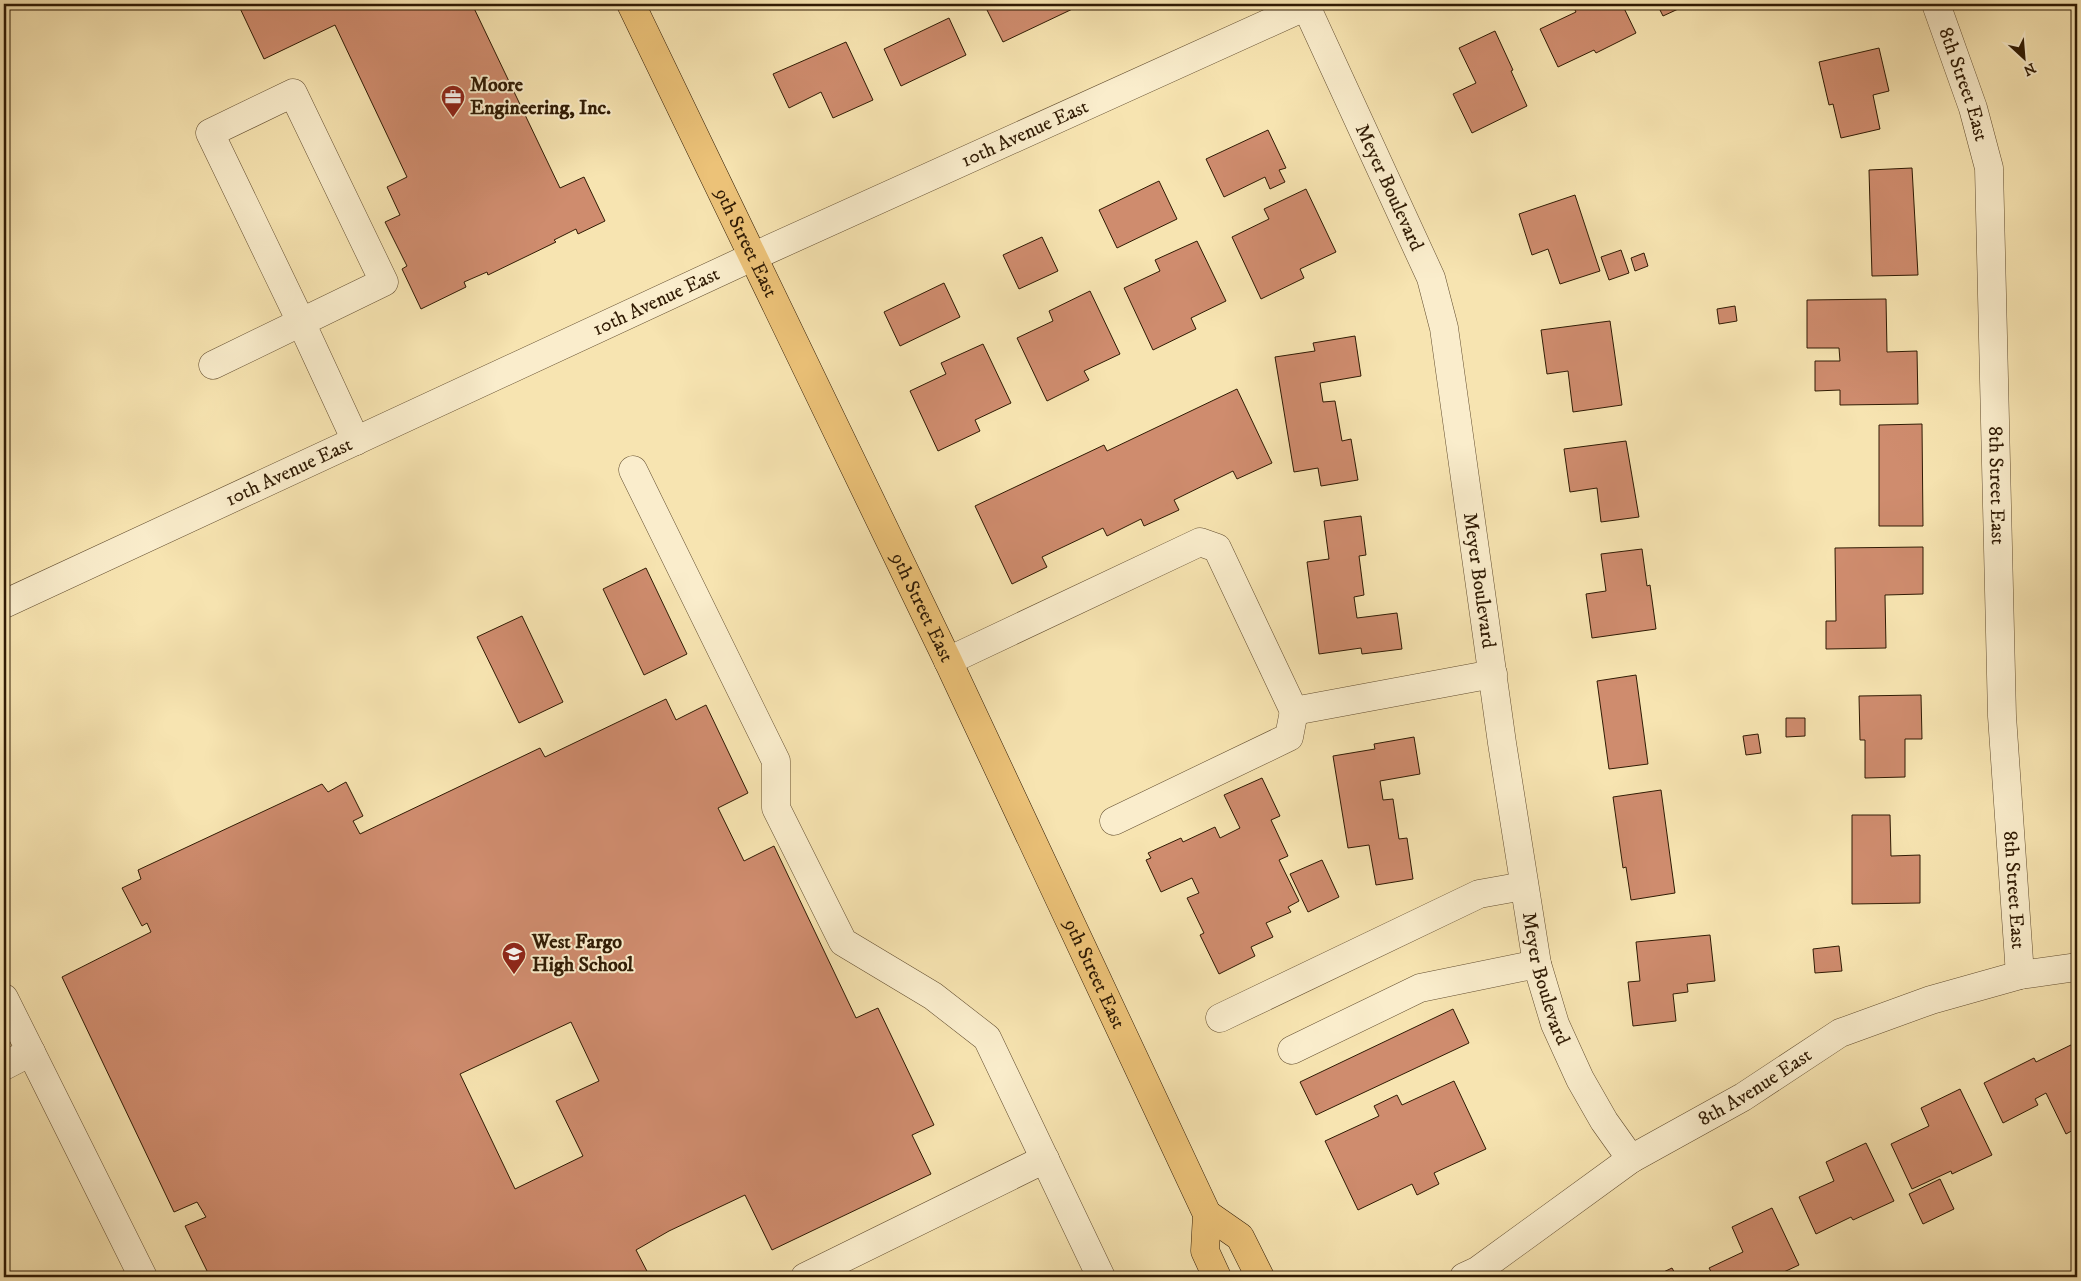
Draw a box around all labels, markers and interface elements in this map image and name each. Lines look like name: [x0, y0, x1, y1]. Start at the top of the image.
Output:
street label: 8th Street East: [1933, 24, 1994, 144]
north arrow: [1998, 32, 2048, 82]
text: N: [2020, 58, 2038, 80]
place label: Moore Engineering, Inc.: [470, 73, 611, 121]
office icon: Moore Engineering, Inc.: [440, 84, 466, 118]
street label: 10th Avenue East: [957, 94, 1092, 173]
street label: Meyer Boulevard: [1349, 120, 1429, 255]
street label: 9th Street East: [709, 183, 783, 302]
street label: 10th Avenue East: [589, 261, 724, 342]
street label: 8th Street East: [1983, 426, 2010, 545]
street label: 10th Avenue East: [221, 432, 356, 512]
street label: Meyer Boulevard: [1457, 511, 1501, 650]
street label: 9th Street East: [885, 548, 959, 666]
street label: 8th Street East: [1998, 830, 2031, 950]
street label: Meyer Boulevard: [1516, 910, 1575, 1049]
street label: 9th Street East: [1058, 914, 1131, 1033]
place label: West Fargo High School: [531, 930, 634, 978]
school or university icon: West Fargo High School: [501, 941, 527, 975]
street label: 8th Avenue East: [1694, 1043, 1816, 1132]

